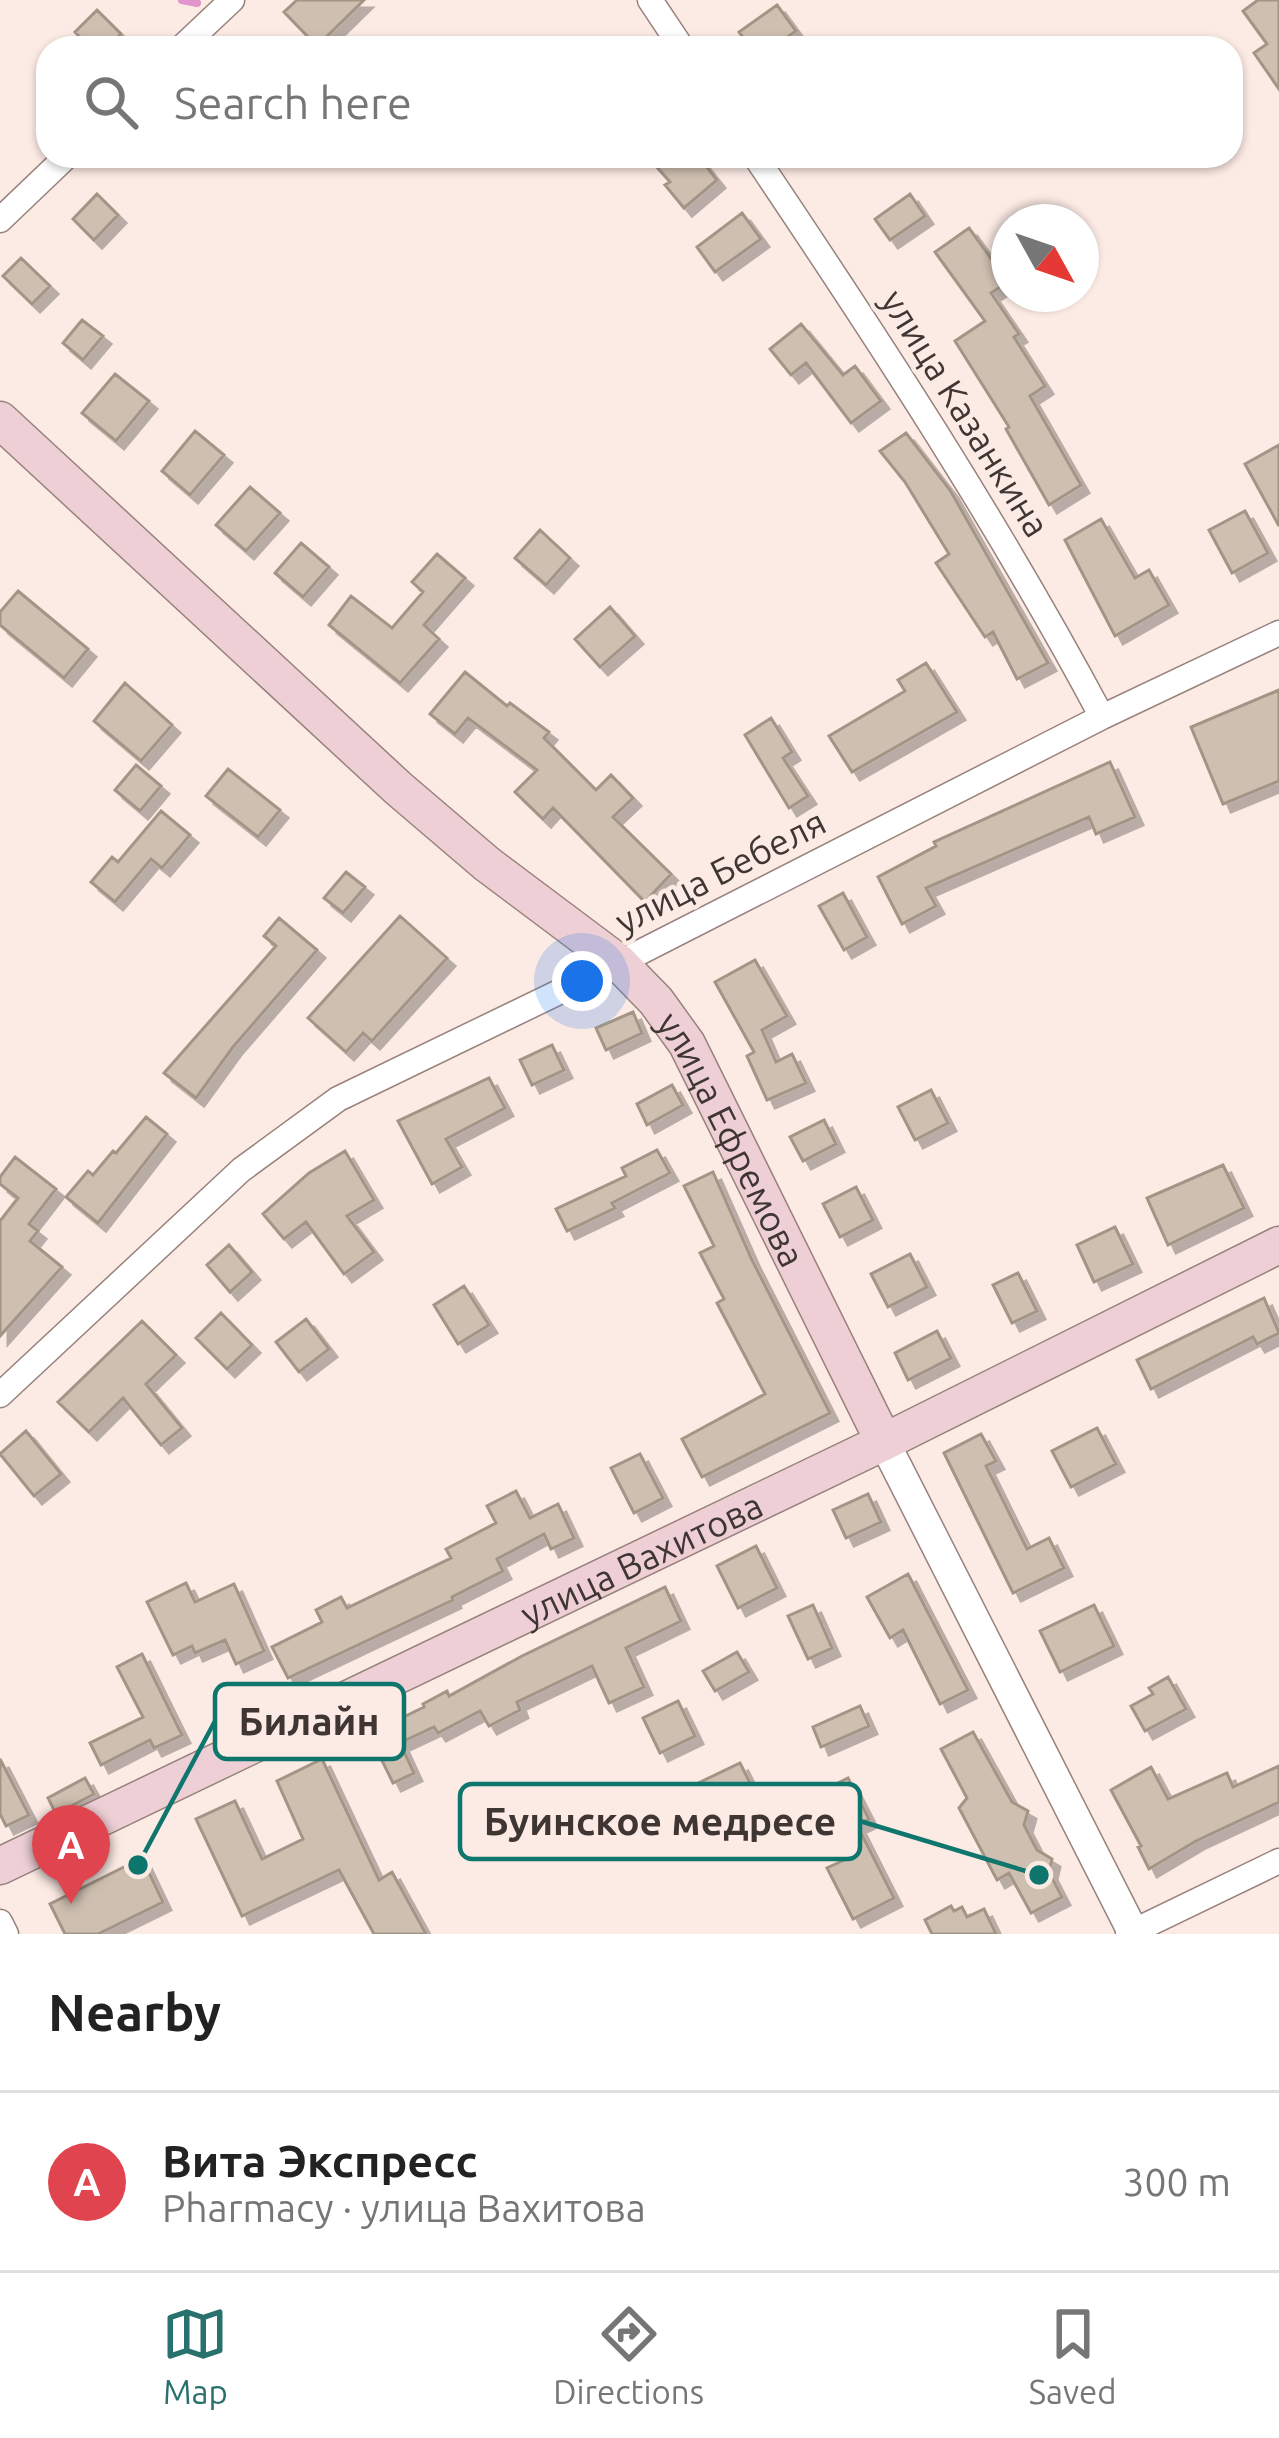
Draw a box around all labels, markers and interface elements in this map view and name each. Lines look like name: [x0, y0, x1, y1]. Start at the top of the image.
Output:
search box: [36, 36, 1243, 168]
icon: search: [78, 69, 144, 135]
text: Search here: [174, 77, 412, 128]
north arrow: [991, 204, 1099, 312]
street label: улица Казанкина: [874, 282, 1058, 544]
street label: улица Бебеля: [608, 800, 832, 942]
your location: [552, 951, 612, 1011]
street label: улица Ефремова: [650, 1003, 814, 1273]
street label: улица Вахитова: [514, 1483, 769, 1634]
callout: Билайн: [215, 1684, 404, 1759]
text: Билайн: [238, 1699, 380, 1742]
callout: Буинское медресе: [460, 1784, 860, 1859]
text: Буинское медресе: [484, 1799, 836, 1842]
pin: A: [32, 1805, 110, 1904]
text: Nearby: [48, 1983, 221, 2041]
text: Вита Экспресс: [162, 2135, 477, 2186]
text: A: [73, 2160, 101, 2203]
text: 300 m: [1122, 2160, 1231, 2203]
text: Pharmacy · улица Вахитова: [162, 2186, 646, 2229]
tab: Map: [162, 2301, 228, 2410]
tab: Directions: [553, 2301, 704, 2410]
tab: Saved: [1029, 2301, 1117, 2410]

